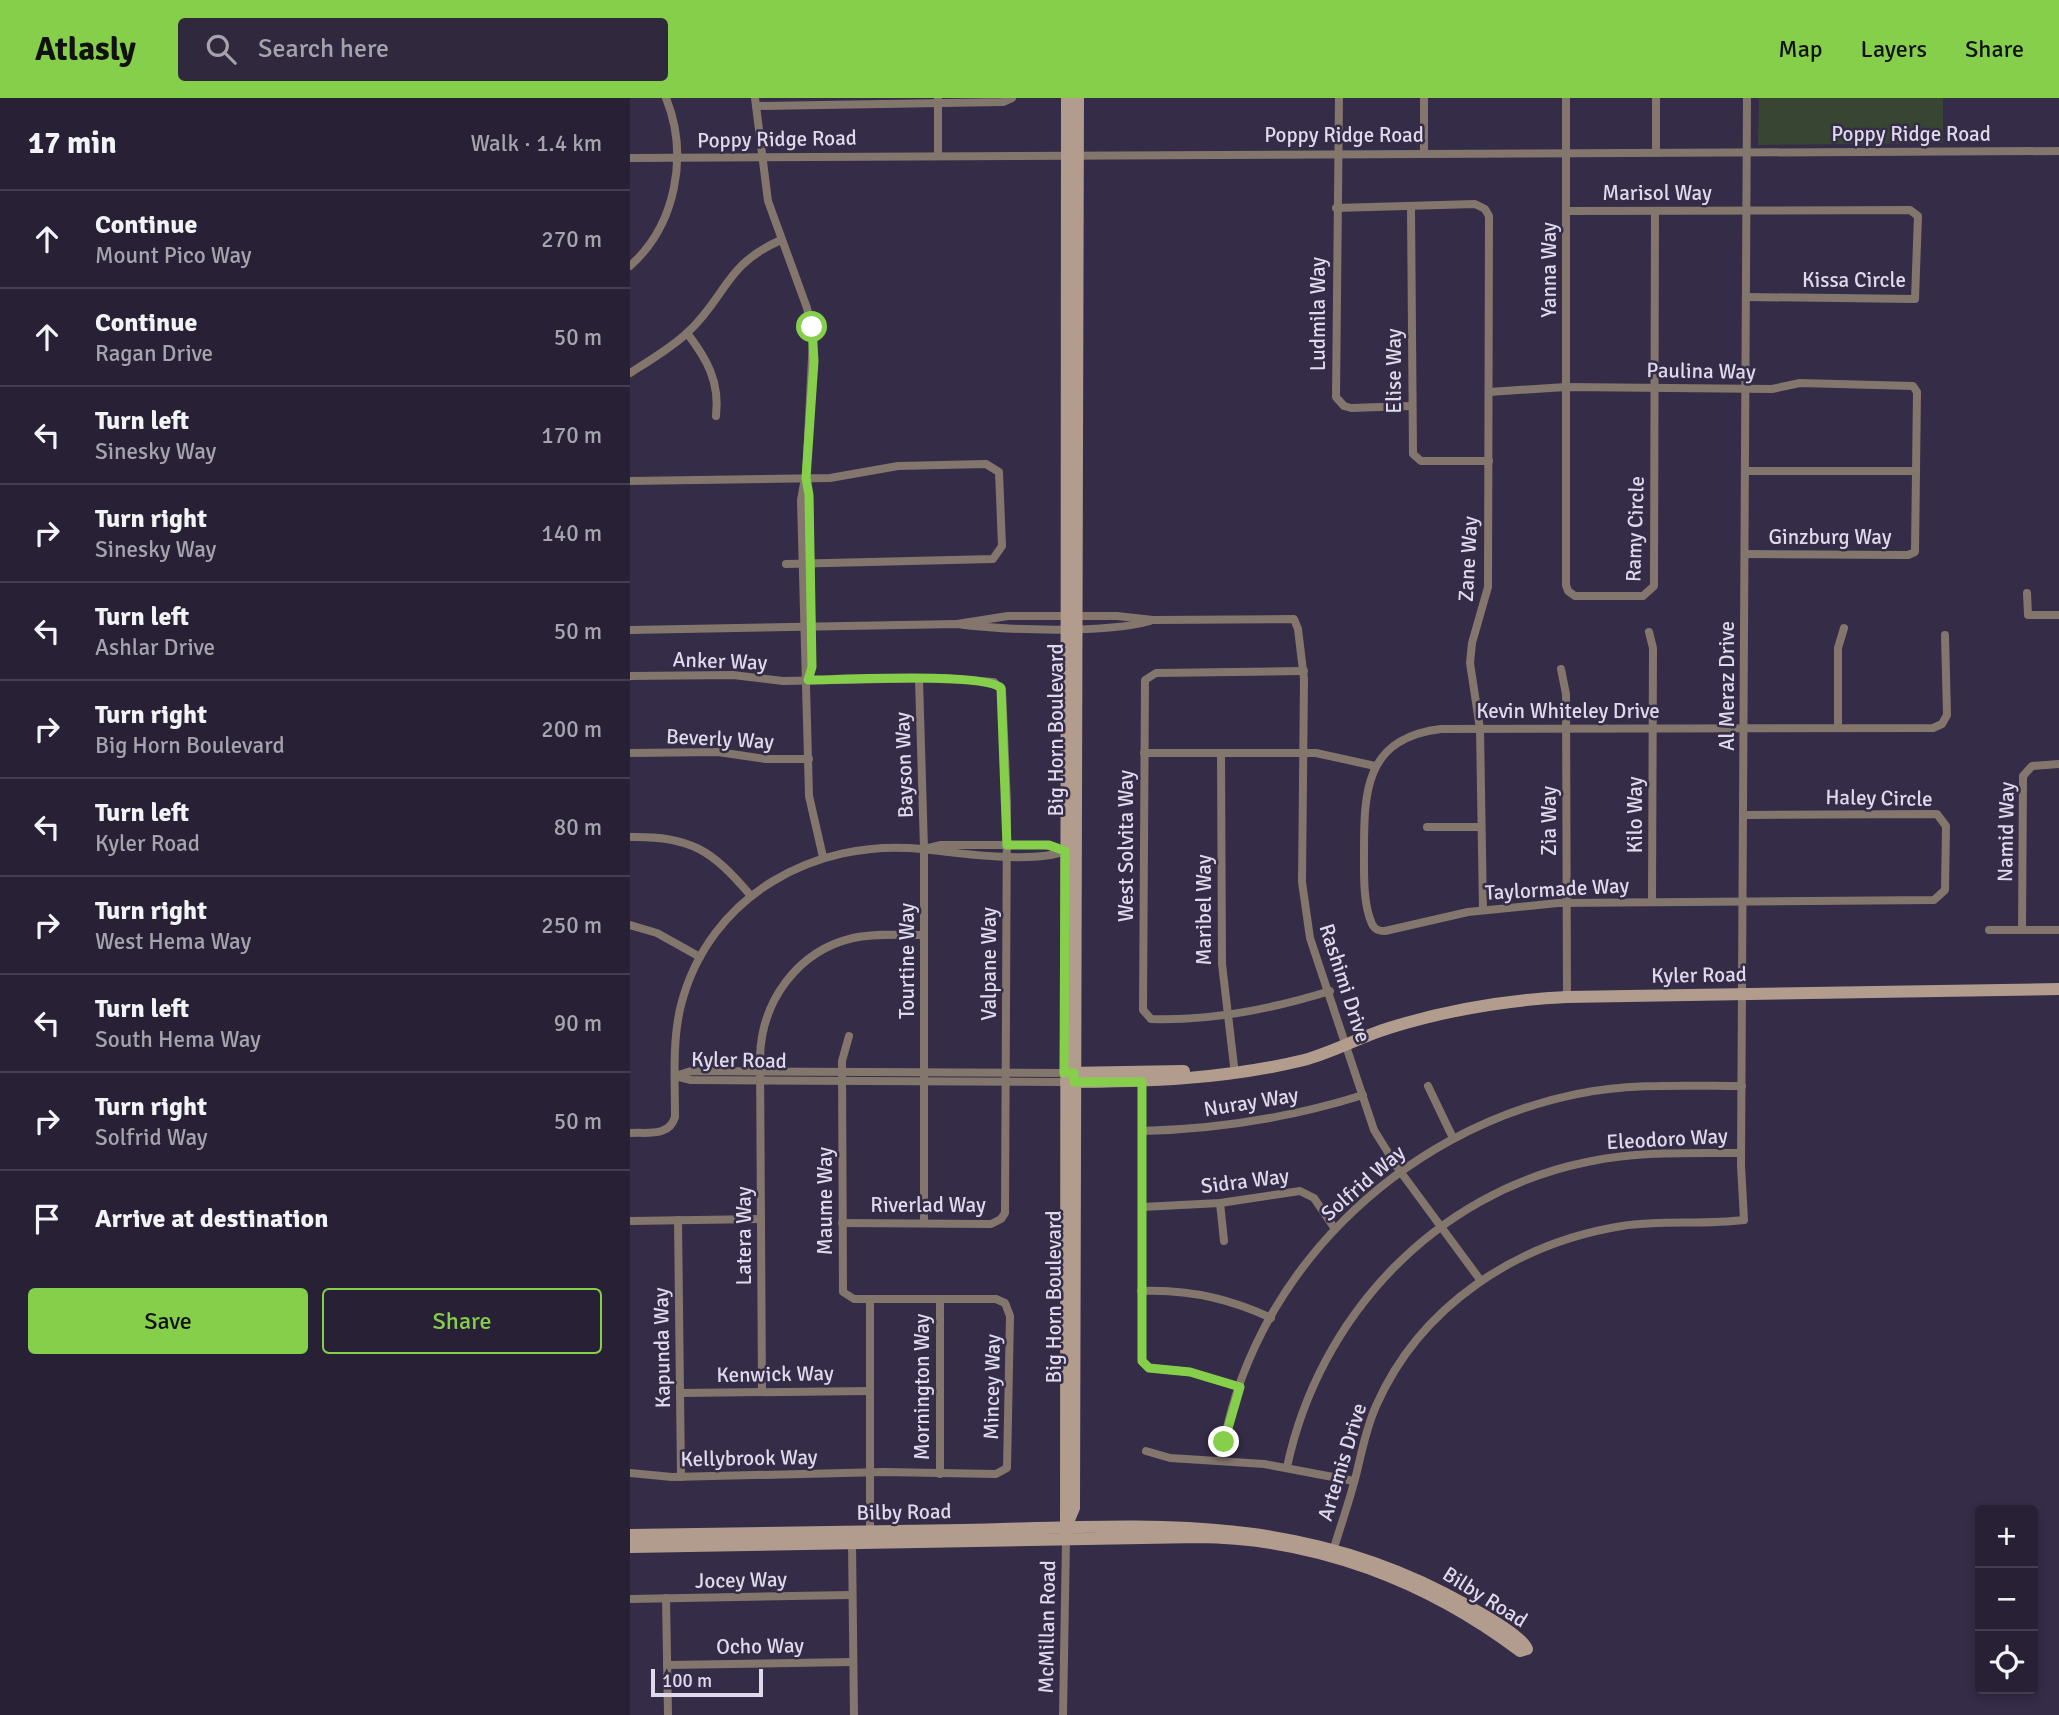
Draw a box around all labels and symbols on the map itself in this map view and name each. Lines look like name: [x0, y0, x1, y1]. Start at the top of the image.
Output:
street label: Poppy Ridge Road: [1831, 121, 1991, 147]
street label: Poppy Ridge Road: [1264, 122, 1424, 148]
street label: Poppy Ridge Road: [697, 125, 857, 153]
street label: Marisol Way: [1602, 180, 1712, 206]
street label: Yanna Way: [1536, 222, 1562, 318]
street label: Ludmila Way: [1305, 257, 1331, 371]
street label: Kissa Circle: [1802, 267, 1906, 293]
route start: [796, 311, 827, 342]
street label: Elise Way: [1381, 328, 1407, 414]
street label: Paulina Way: [1646, 357, 1756, 385]
street label: Ramy Circle: [1620, 476, 1650, 582]
street label: Zane Way: [1453, 515, 1483, 603]
street label: Ginzburg Way: [1768, 524, 1892, 550]
street label: Al Meraz Drive: [1714, 621, 1740, 751]
street label: Big Horn Boulevard: [1043, 643, 1069, 817]
street label: Anker Way: [672, 646, 768, 676]
street label: Kevin Whiteley Drive: [1476, 698, 1660, 724]
street label: Bayson Way: [889, 711, 919, 819]
street label: Beverly Way: [665, 723, 775, 755]
street label: West Solvita Way: [1113, 770, 1139, 922]
street label: Kilo Way: [1622, 776, 1648, 853]
street label: Namid Way: [1992, 781, 2020, 882]
street label: Haley Circle: [1825, 784, 1933, 812]
street label: Zia Way: [1536, 786, 1562, 856]
street label: Maribel Way: [1191, 854, 1217, 966]
street label: Taylormade Way: [1484, 872, 1630, 906]
street label: Tourtine Way: [894, 903, 920, 1019]
street label: Valpane Way: [976, 907, 1002, 1021]
street label: Rashimi Drive: [1314, 920, 1376, 1046]
street label: Kyler Road: [1651, 961, 1747, 989]
street label: Kyler Road: [691, 1046, 787, 1074]
street label: Nuray Way: [1202, 1082, 1300, 1122]
street label: Eleodoro Way: [1606, 1123, 1729, 1155]
street label: Solfrid Way: [1316, 1139, 1410, 1227]
street label: Maume Way: [812, 1147, 838, 1255]
street label: Sidra Way: [1199, 1163, 1291, 1199]
street label: Latera Way: [731, 1186, 757, 1285]
street label: Riverlad Way: [870, 1192, 986, 1218]
street label: Big Horn Boulevard: [1041, 1210, 1067, 1384]
street label: Kapunda Way: [648, 1287, 676, 1409]
street label: Mornington Way: [909, 1313, 935, 1460]
street label: Mincey Way: [978, 1334, 1006, 1440]
street label: Kenwick Way: [716, 1360, 834, 1388]
street label: Artemis Drive: [1312, 1400, 1372, 1524]
route end: [1208, 1426, 1239, 1457]
street label: Kellybrook Way: [680, 1444, 818, 1472]
street label: Bilby Road: [856, 1498, 952, 1526]
street label: McMillan Road: [1033, 1560, 1061, 1694]
street label: Bilby Road: [1438, 1561, 1532, 1633]
street label: Jocey Way: [695, 1566, 787, 1594]
street label: Ocho Way: [716, 1632, 804, 1660]
scale bar: [651, 1666, 763, 1698]

